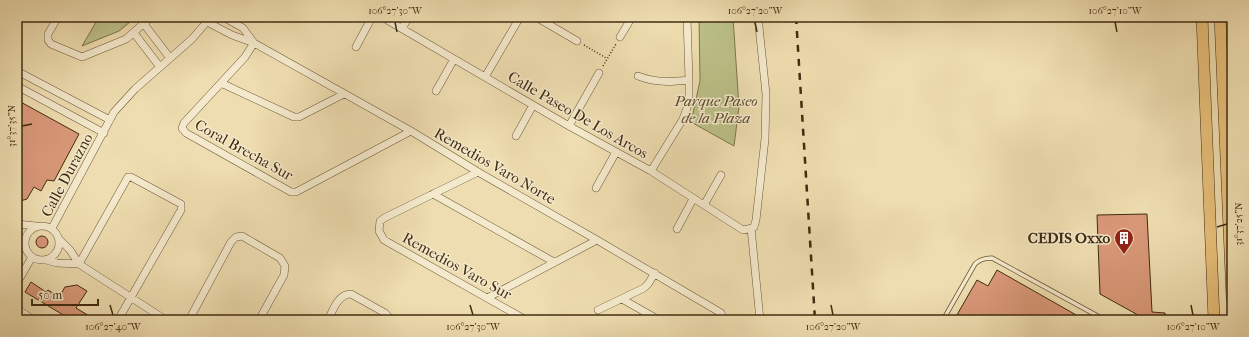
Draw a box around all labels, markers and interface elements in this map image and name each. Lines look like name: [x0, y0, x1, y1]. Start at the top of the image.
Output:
text: 106°27'30"W: [368, 5, 423, 17]
text: 106°27'20"W: [728, 5, 783, 17]
text: 106°27'10"W: [1089, 5, 1143, 17]
street label: Calle Paseo De Los Arcos: [505, 67, 652, 163]
park label: Parque Paseo de la Plaza: [673, 92, 758, 127]
text: 31°37'35"N: [6, 104, 18, 147]
street label: Coral Brecha Sur: [192, 116, 297, 185]
street label: Remedios Varo Norte: [431, 124, 560, 208]
street label: Calle Durazno: [37, 130, 97, 220]
text: 31°37'25"N: [1233, 202, 1245, 246]
building icon: CEDIS Oxxo: [1113, 227, 1135, 255]
street label: Remedios Varo Sur: [399, 229, 515, 304]
place label: CEDIS Oxxo: [1028, 229, 1110, 247]
scale bar: [32, 281, 98, 307]
text: 50 m: [38, 288, 62, 302]
text: 106°27'40"W: [85, 321, 142, 333]
text: 106°27'30"W: [446, 321, 501, 333]
text: 106°27'20"W: [806, 321, 861, 333]
text: 106°27'10"W: [1167, 321, 1221, 333]

